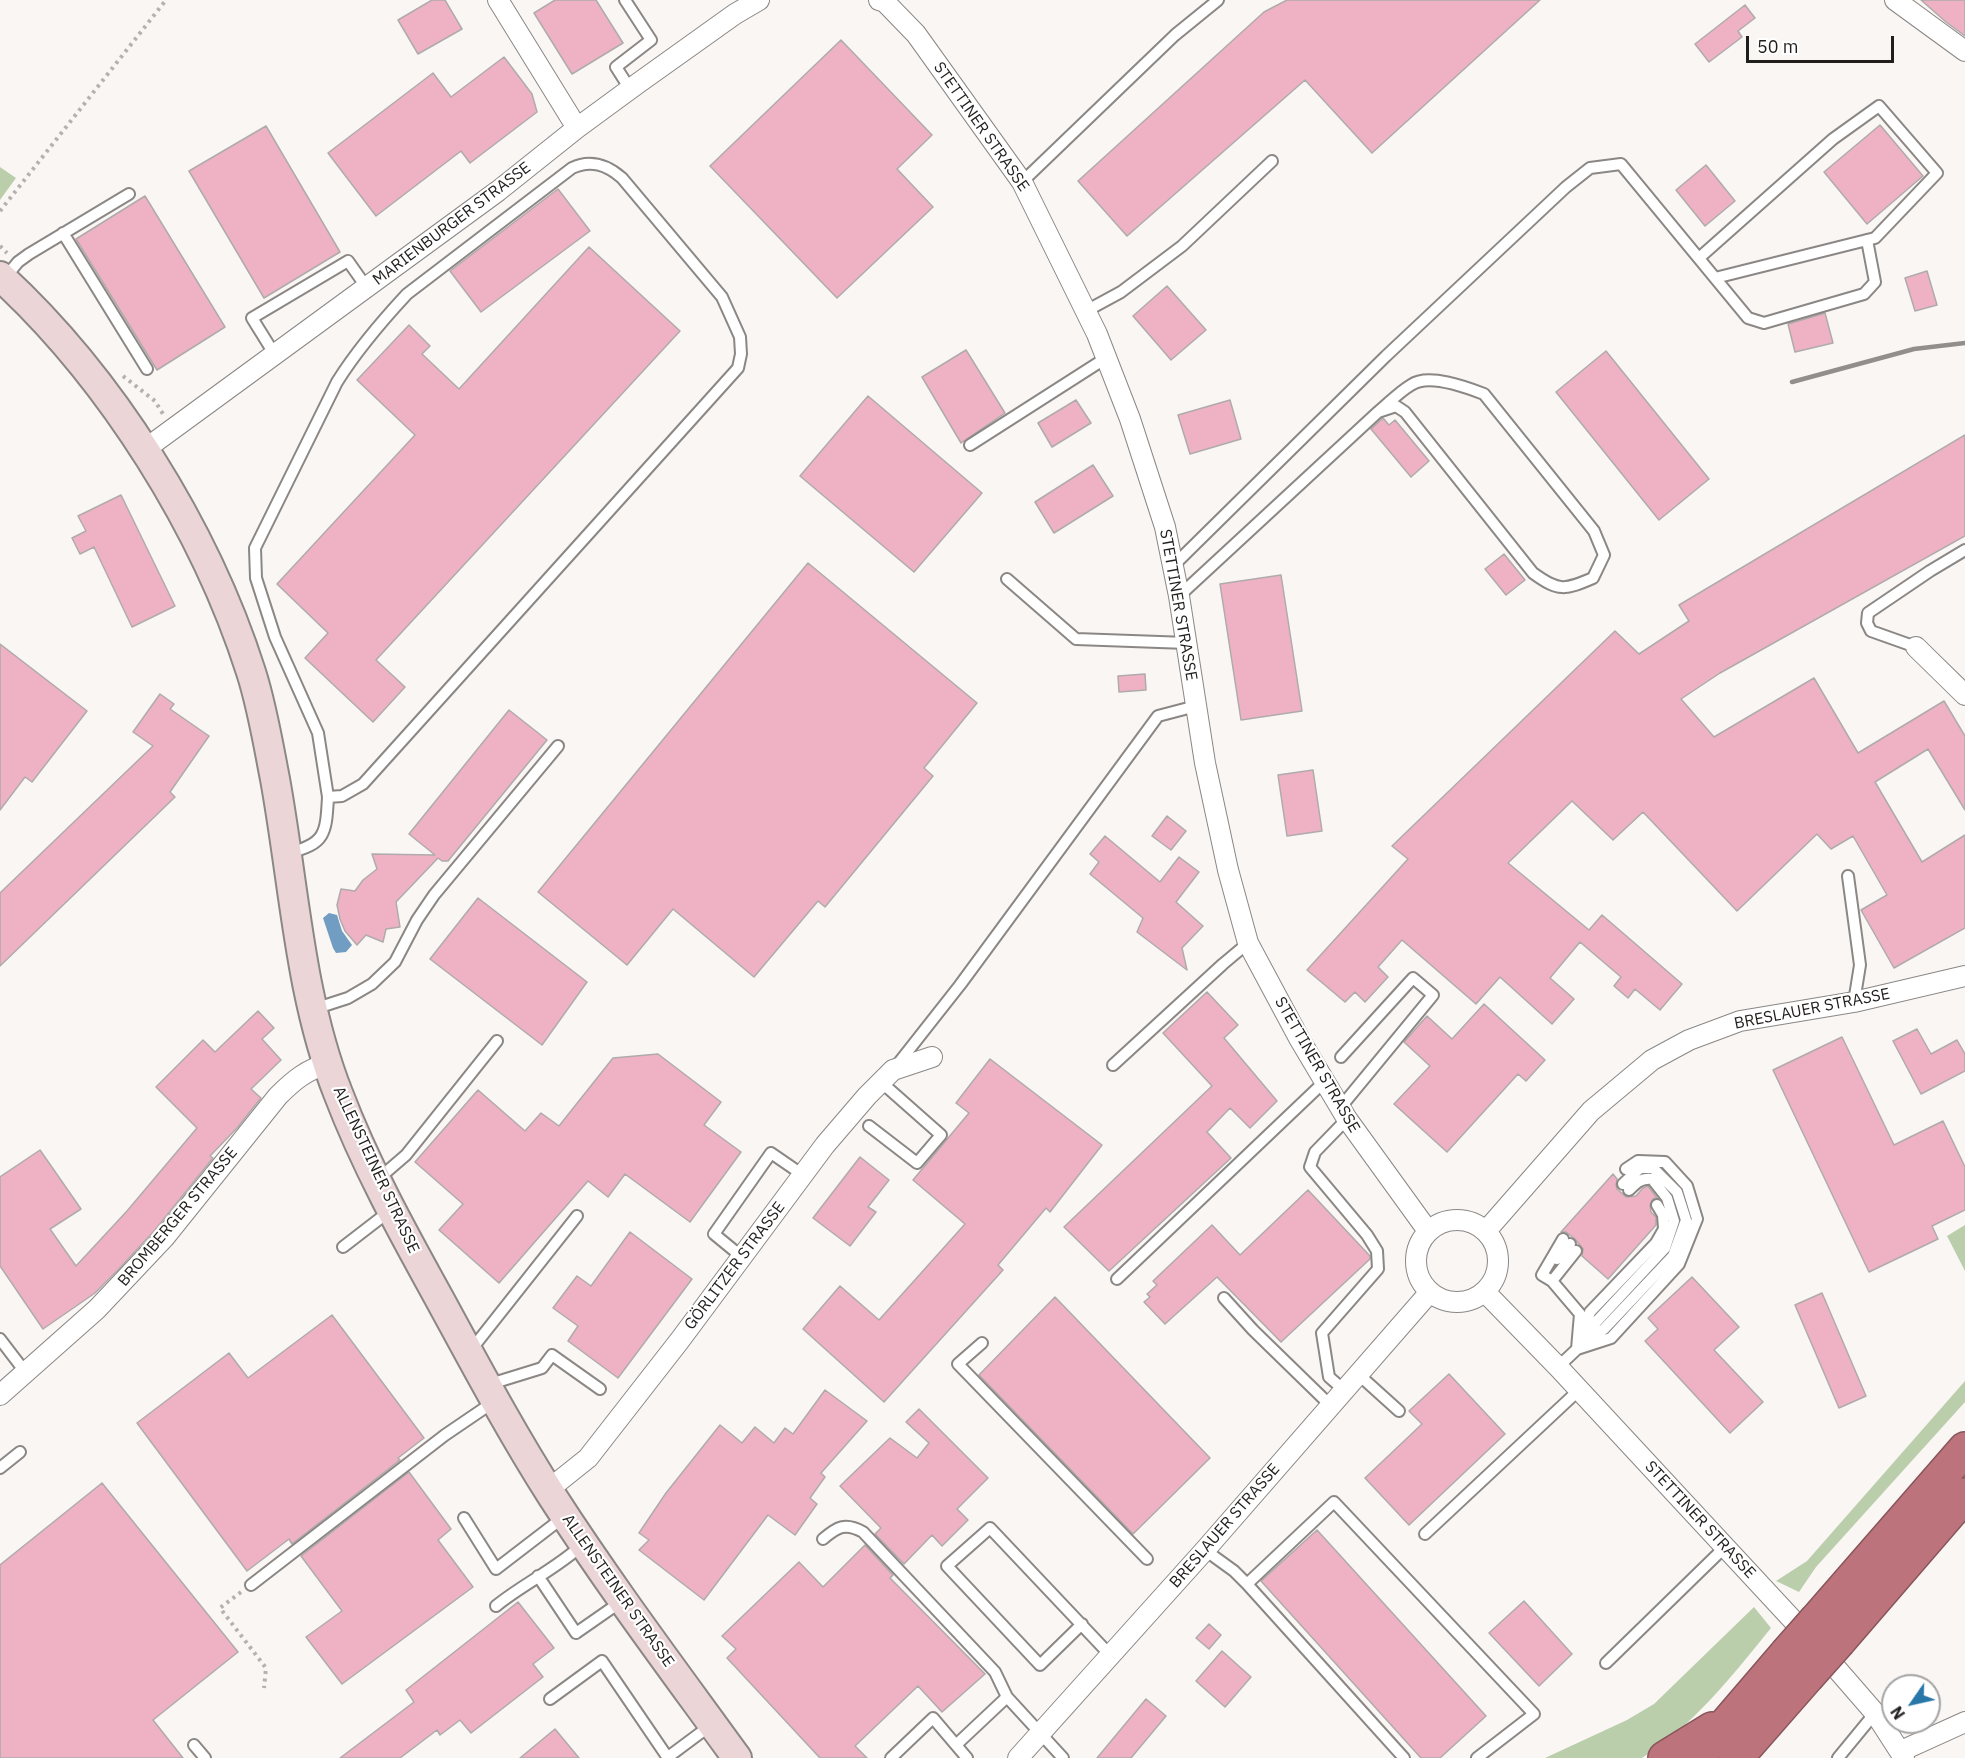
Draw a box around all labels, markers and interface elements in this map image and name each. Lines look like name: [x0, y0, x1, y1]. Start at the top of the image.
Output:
scale bar: [1749, 24, 1898, 62]
text: 50 m: [1757, 35, 1799, 58]
street label: STETTINER STRASSE: [929, 59, 1033, 195]
street label: MARIENBURGER STRASSE: [369, 158, 535, 290]
street label: STETTINER STRASSE: [1155, 528, 1201, 682]
street label: BRESLAUER STRASSE: [1732, 984, 1892, 1034]
street label: STETTINER STRASSE: [1270, 994, 1364, 1136]
street label: ALLENSTEINER STRASSE: [329, 1083, 423, 1257]
street label: BROMBERGER STRASSE: [114, 1144, 242, 1290]
street label: GÖRLITZER STRASSE: [681, 1198, 789, 1334]
street label: STETTINER STRASSE: [1641, 1457, 1759, 1583]
street label: BRESLAUER STRASSE: [1166, 1460, 1284, 1592]
street label: ALLENSTEINER STRASSE: [558, 1511, 678, 1671]
north arrow: [1881, 1674, 1941, 1734]
text: N: [1886, 1703, 1909, 1723]

